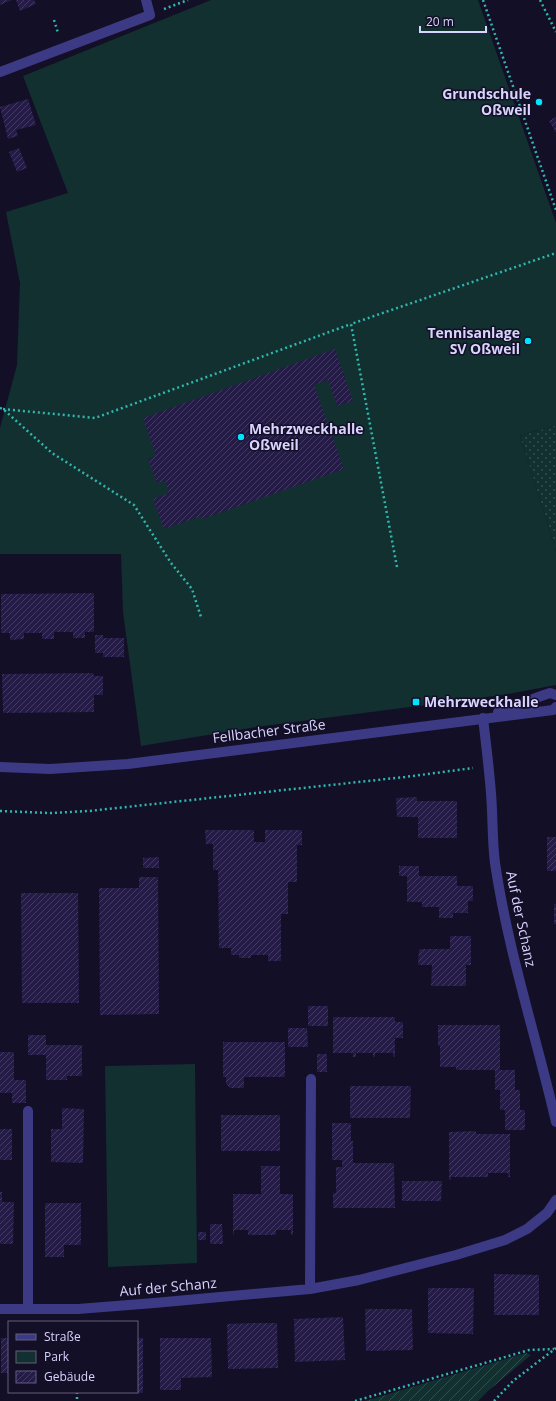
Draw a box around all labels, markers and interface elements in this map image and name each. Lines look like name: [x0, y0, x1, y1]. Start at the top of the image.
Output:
scale bar: [420, 8, 486, 34]
text: 20 m: [426, 13, 454, 30]
place label: Grundschule Oßweil: [442, 84, 531, 119]
marker: Grundschule Oßweil: [534, 97, 544, 107]
place label: Tennisanlage SV Oßweil: [427, 323, 520, 358]
marker: Tennisanlage SV Oßweil: [523, 336, 533, 346]
place label: Mehrzweckhalle Oßweil: [249, 419, 363, 454]
marker: Mehrzweckhalle Oßweil: [236, 432, 246, 442]
place label: Mehrzweckhalle: [424, 692, 538, 711]
marker: Mehrzweckhalle: [411, 697, 421, 707]
street label: Fellbacher Straße: [211, 714, 327, 747]
street label: Auf der Schanz: [502, 869, 541, 969]
street label: Auf der Schanz: [119, 1273, 218, 1300]
legend: [8, 1321, 138, 1393]
text: Straße: [44, 1328, 81, 1345]
text: Park: [44, 1348, 70, 1365]
text: Gebäude: [44, 1368, 95, 1385]

